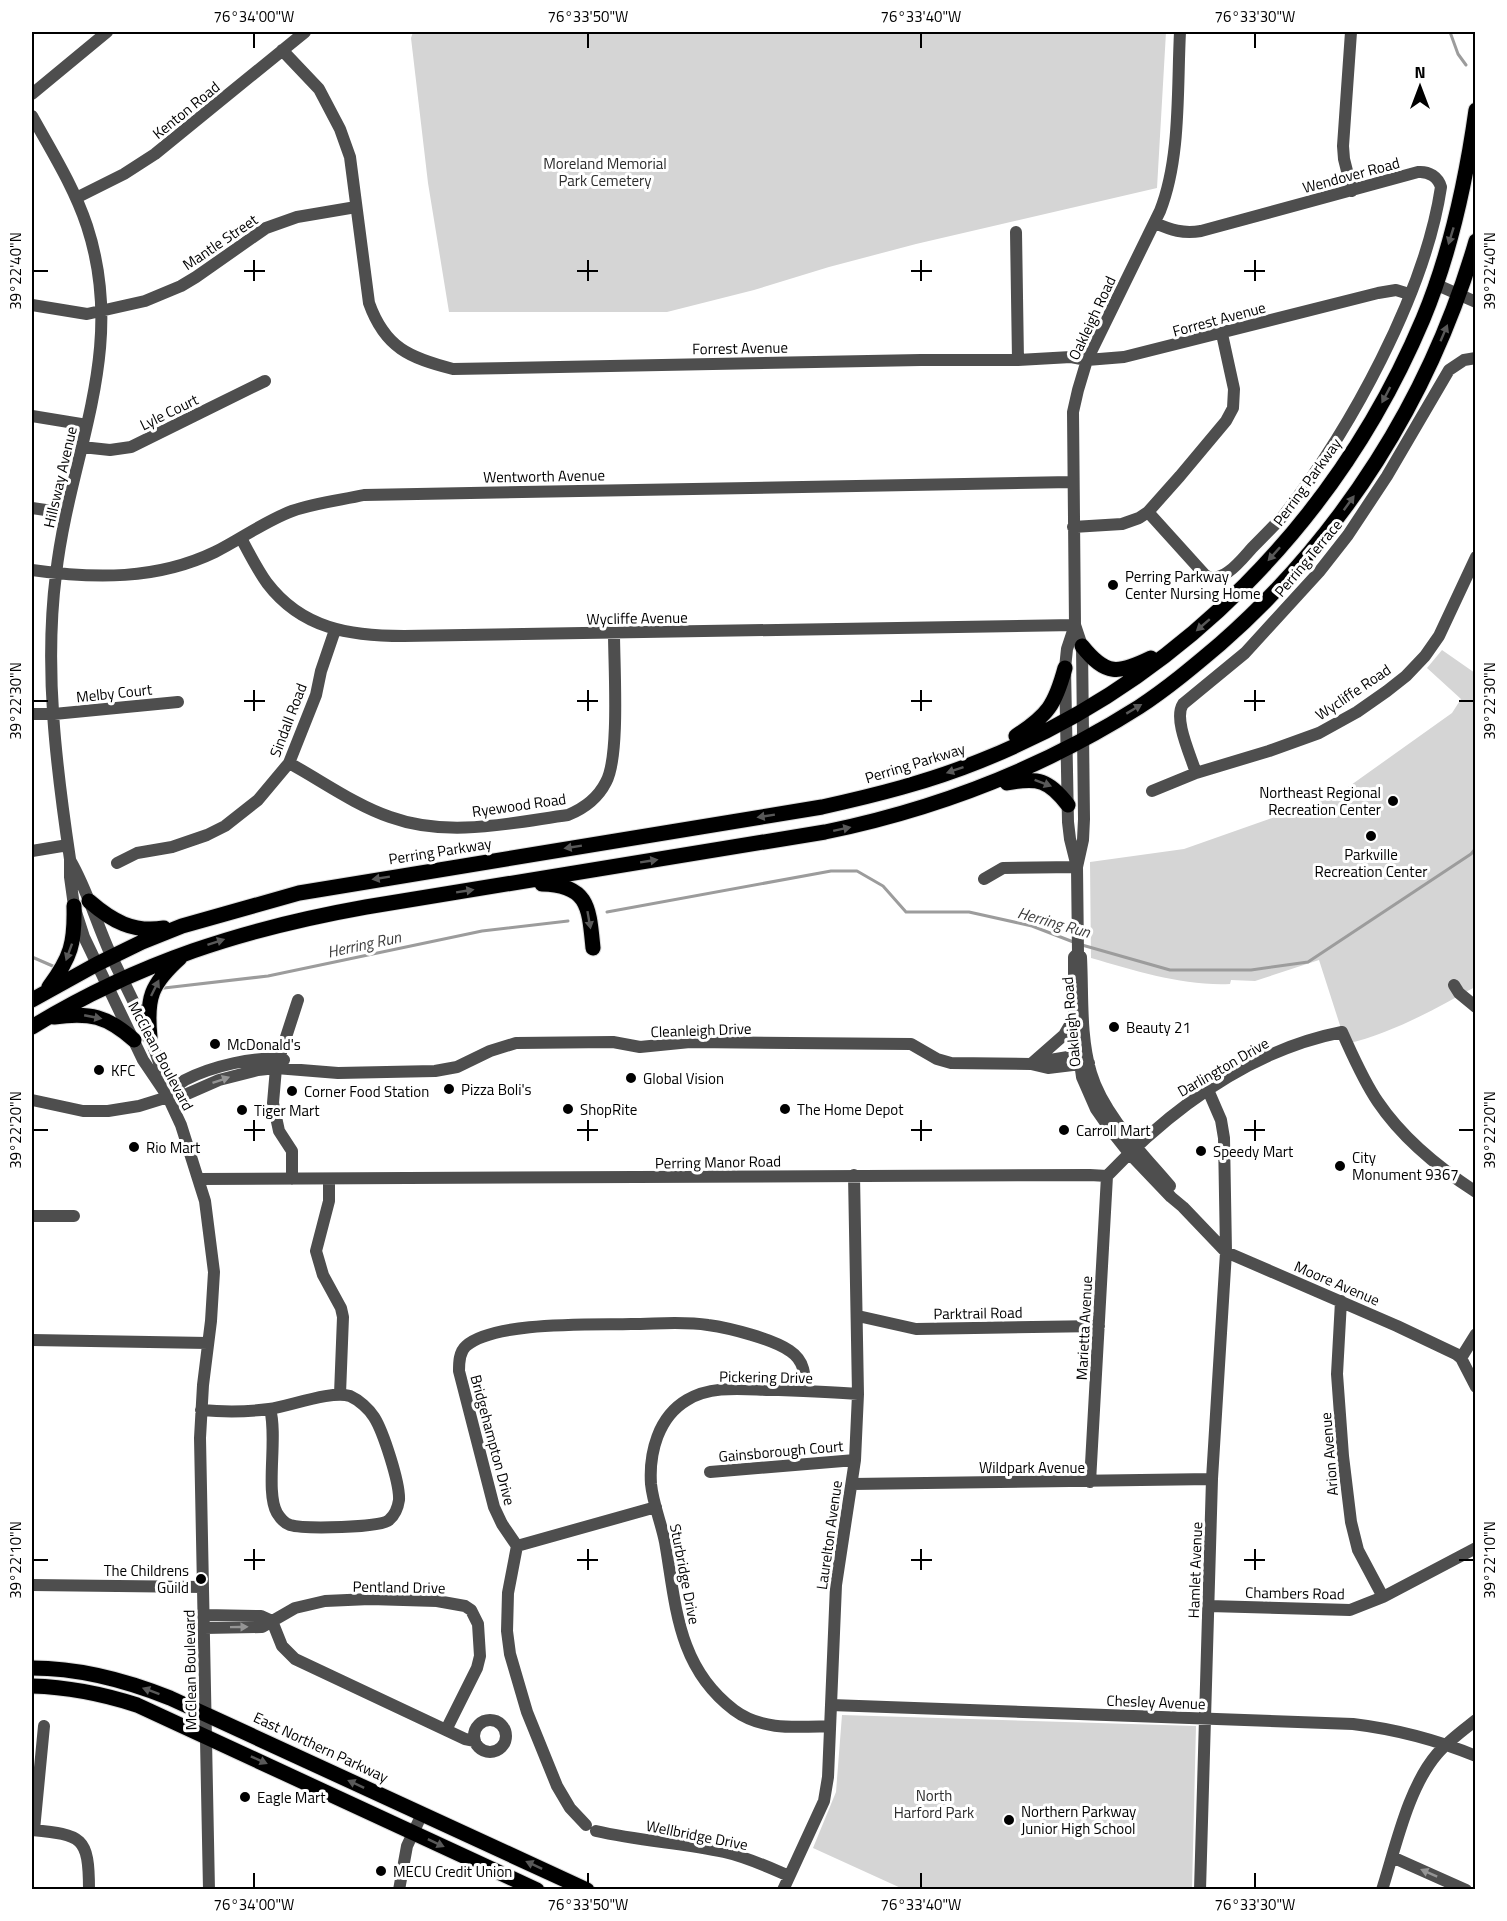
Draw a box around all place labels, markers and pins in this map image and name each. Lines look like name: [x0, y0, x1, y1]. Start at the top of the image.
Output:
place label: Perring Parkway Center Nursing Home: [1125, 565, 1261, 605]
marker: Perring Parkway Center Nursing Home: [1106, 578, 1120, 592]
place label: Northeast Regional Recreation Center: [1259, 781, 1381, 821]
marker: Northeast Regional Recreation Center: [1386, 794, 1400, 808]
marker: Parkville Recreation Center: [1364, 829, 1378, 843]
place label: Parkville Recreation Center: [1315, 843, 1427, 883]
place label: Beauty 21: [1126, 1016, 1191, 1039]
marker: Beauty 21: [1107, 1020, 1121, 1034]
place label: McDonald's: [227, 1033, 301, 1056]
marker: McDonald's: [208, 1037, 222, 1051]
place label: KFC: [111, 1059, 135, 1082]
marker: KFC: [92, 1063, 106, 1077]
place label: Global Vision: [643, 1067, 724, 1090]
marker: Global Vision: [624, 1071, 638, 1085]
place label: Pizza Boli's: [461, 1078, 532, 1101]
place label: Corner Food Station: [304, 1080, 429, 1103]
marker: Pizza Boli's: [442, 1082, 456, 1096]
marker: Corner Food Station: [285, 1084, 299, 1098]
place label: ShopRite: [580, 1098, 637, 1121]
place label: The Home Depot: [797, 1098, 904, 1121]
place label: Tiger Mart: [254, 1099, 320, 1122]
marker: ShopRite: [561, 1102, 575, 1116]
marker: The Home Depot: [778, 1102, 792, 1116]
marker: Tiger Mart: [235, 1103, 249, 1117]
place label: Carroll Mart: [1076, 1119, 1151, 1142]
marker: Carroll Mart: [1057, 1123, 1071, 1137]
place label: Rio Mart: [146, 1136, 201, 1159]
marker: Rio Mart: [127, 1140, 141, 1154]
place label: Speedy Mart: [1213, 1140, 1294, 1163]
marker: Speedy Mart: [1194, 1144, 1208, 1158]
place label: City Monument 9367: [1352, 1146, 1459, 1186]
marker: City Monument 9367: [1333, 1159, 1347, 1173]
place label: The Childrens Guild: [104, 1559, 189, 1599]
marker: The Childrens Guild: [194, 1572, 208, 1586]
place label: Eagle Mart: [257, 1786, 326, 1809]
marker: Eagle Mart: [238, 1790, 252, 1804]
place label: Northern Parkway Junior High School: [1021, 1800, 1136, 1840]
marker: Northern Parkway Junior High School: [1002, 1813, 1016, 1827]
place label: MECU Credit Union: [393, 1860, 512, 1883]
marker: MECU Credit Union: [374, 1864, 388, 1878]

